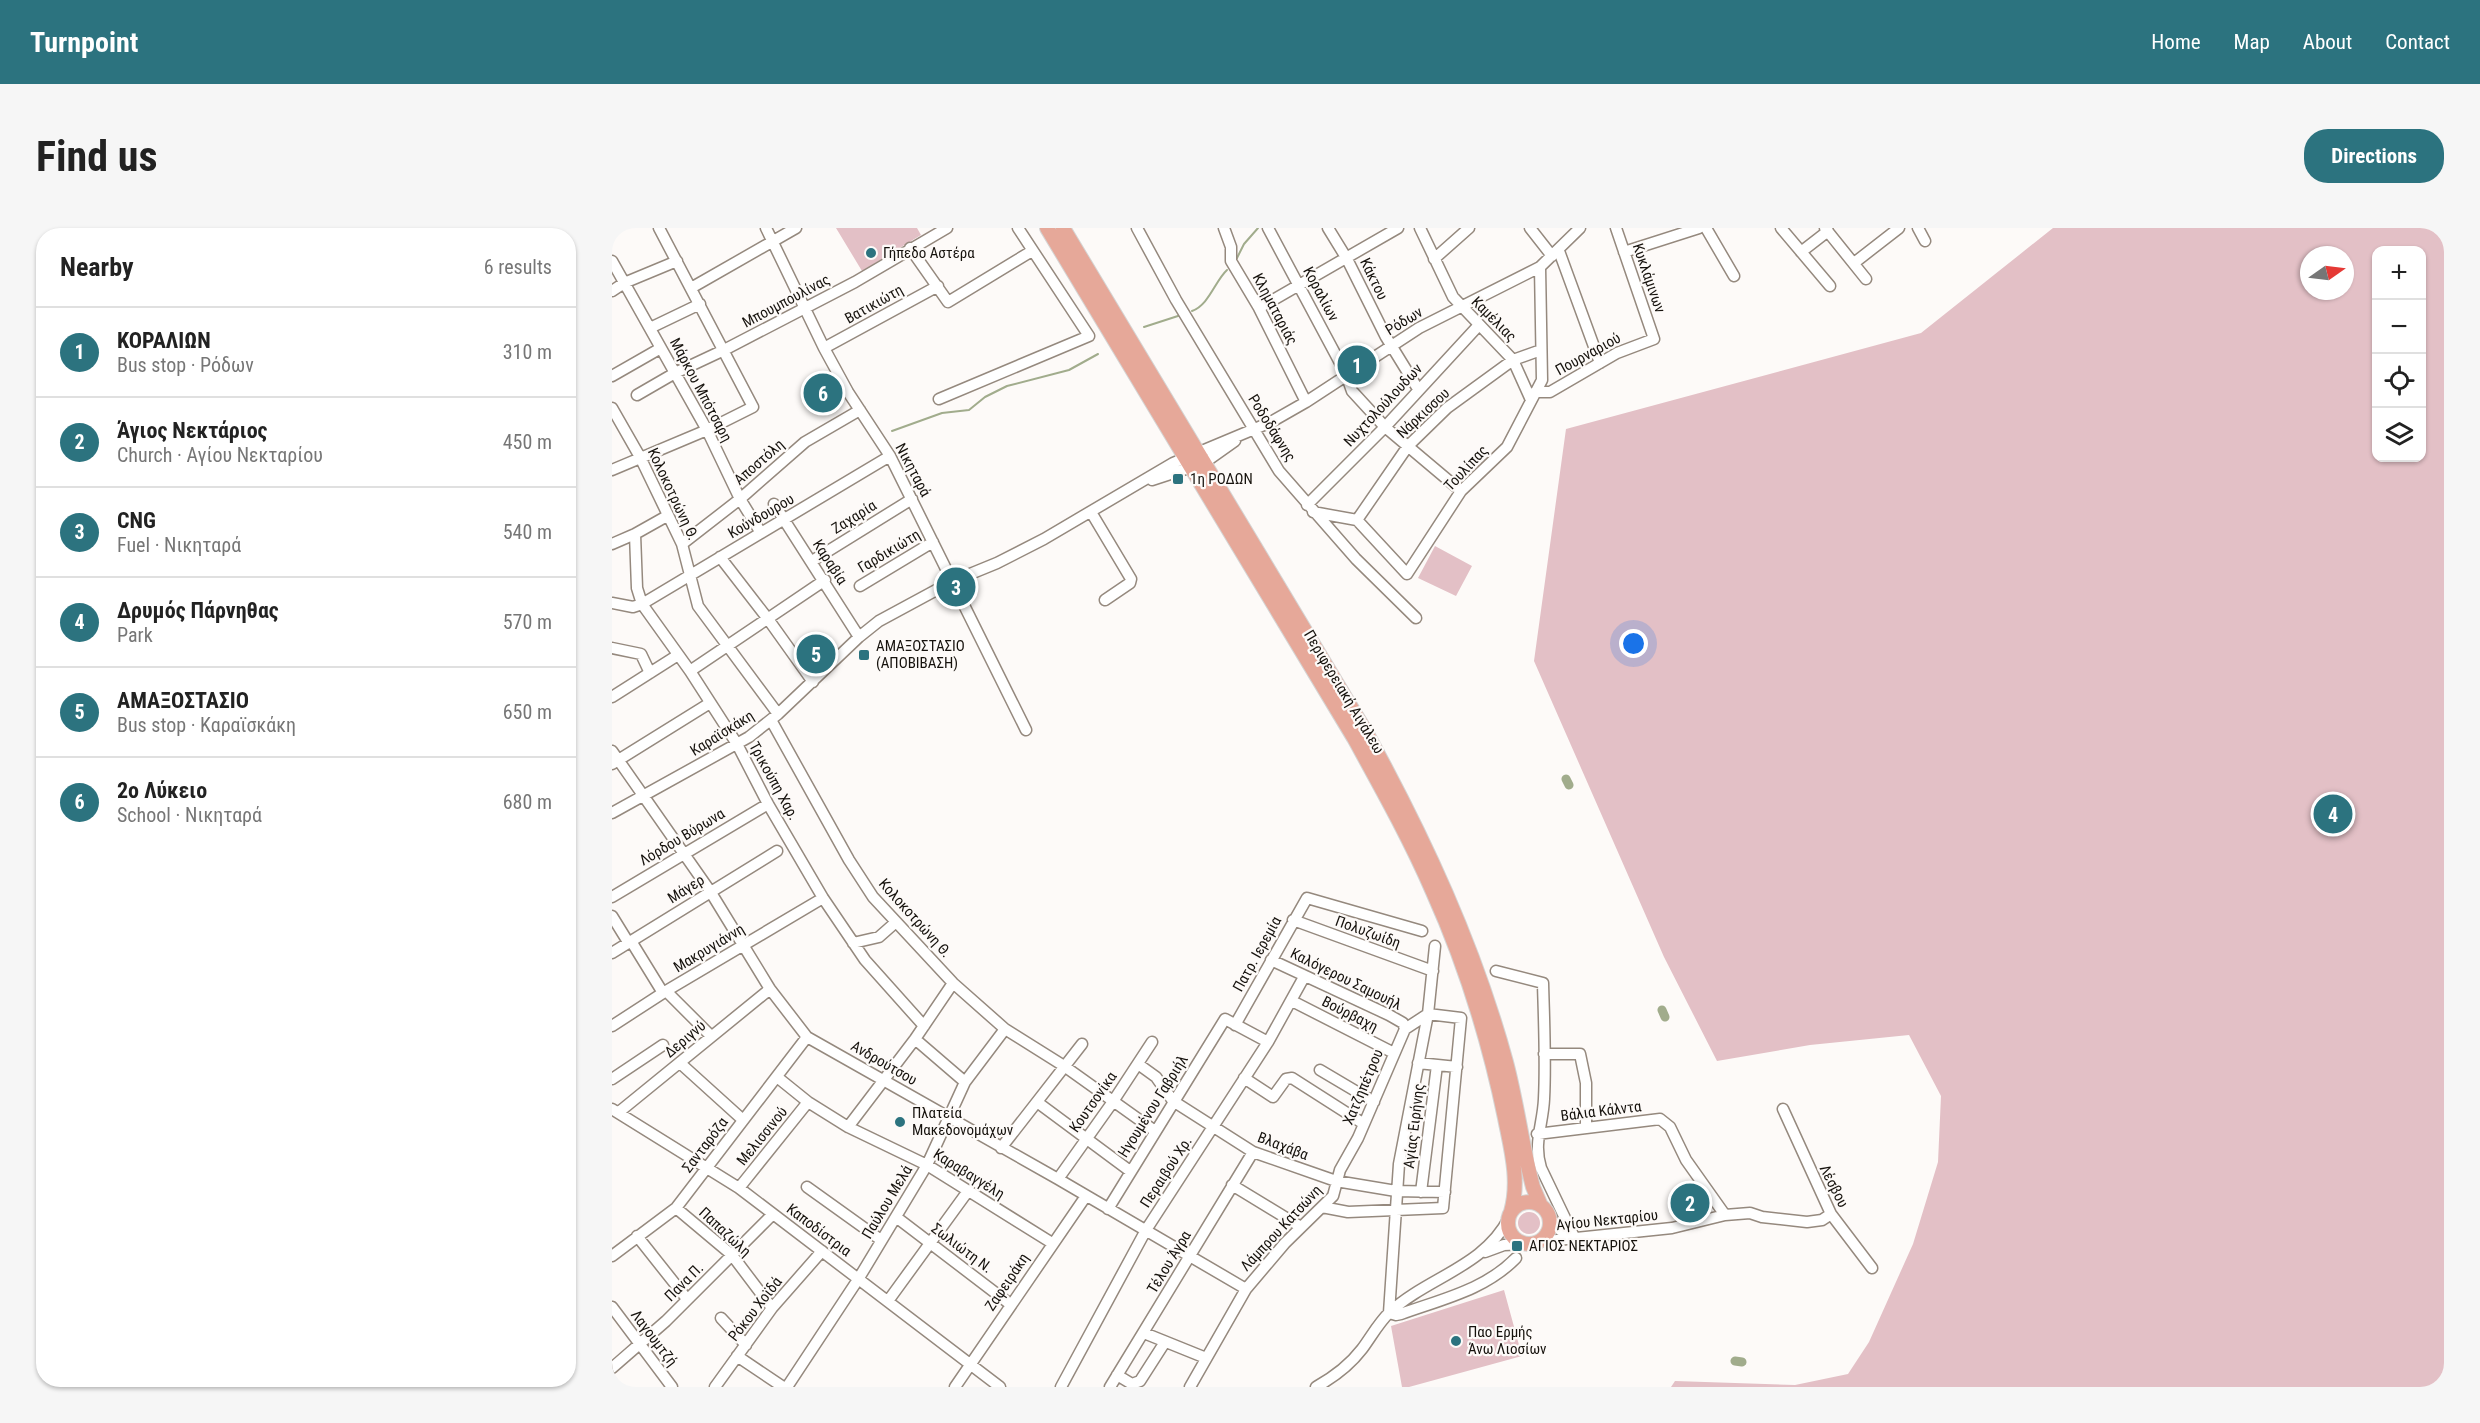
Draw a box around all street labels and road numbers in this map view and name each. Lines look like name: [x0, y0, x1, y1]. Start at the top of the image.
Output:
street label: Κυκλάμινων: [1629, 241, 1669, 316]
street label: Κάκτου: [1356, 255, 1392, 303]
street label: Κοραλίων: [1299, 264, 1343, 325]
street label: Μπουμπουλίνας: [739, 270, 833, 332]
street label: Κληματαριάς: [1249, 270, 1301, 348]
street label: Βατικιώτη: [842, 281, 906, 327]
street label: Καμέλιας: [1468, 293, 1520, 345]
street label: Ρόδων: [1382, 303, 1426, 339]
street label: Πουρναριού: [1552, 329, 1624, 379]
street label: Μάρκου Μπότσαρη: [666, 335, 736, 445]
street label: Νυχτολούλουδων: [1340, 359, 1426, 450]
street label: Νάρκισσου: [1393, 384, 1453, 442]
street label: Ροδοδάφνης: [1244, 391, 1300, 465]
street label: Αποστόλη: [730, 435, 788, 489]
street label: Νικηταρά: [892, 440, 935, 500]
street label: Τουλίπας: [1440, 441, 1492, 495]
street label: Κολοκοτρώνη Θ.: [644, 445, 702, 543]
street label: Κούνδουρου: [725, 490, 797, 542]
street label: Ζαχαρία: [828, 496, 880, 538]
street label: Γαρδικιώτη: [854, 525, 924, 577]
street label: Καραβία: [809, 536, 851, 588]
street label: Περιφερειακή Αιγάλεω: [1300, 627, 1388, 757]
street label: Καραϊσκάκη: [687, 706, 757, 760]
street label: Τρικούπη Χαρ.: [745, 739, 803, 823]
street label: Λόρδου Βύρωνα: [636, 804, 728, 870]
street label: Μάγερ: [664, 871, 708, 907]
street label: Κολοκοτρώνη Θ.: [875, 875, 955, 961]
street label: Πολυζωίδη: [1333, 912, 1403, 952]
street label: Πατρ. Ιερεμία: [1229, 913, 1285, 995]
street label: Μακρυγιάννη: [670, 920, 748, 976]
street label: Καλόγερου Σαμουήλ: [1287, 944, 1405, 1014]
street label: Βούρβαχη: [1319, 992, 1381, 1036]
street label: Δεριγνύ: [661, 1017, 709, 1061]
street label: Ανδρούτσου: [848, 1037, 920, 1089]
street label: Χατζηπέτρου: [1339, 1046, 1387, 1128]
street label: Ηγουμένου Γαβριήλ: [1114, 1051, 1192, 1161]
street label: Κουτσονίκα: [1066, 1068, 1121, 1136]
street label: Αγίας Ειρήνης: [1400, 1083, 1428, 1169]
street label: Βάλια Κάλντα: [1560, 1097, 1643, 1125]
street label: Μελισσινού: [733, 1103, 791, 1169]
street label: Σανταρόζα: [678, 1113, 732, 1176]
street label: Βλαχάβα: [1255, 1128, 1311, 1164]
street label: Περαιβού Χρ.: [1136, 1133, 1196, 1211]
street label: Καραβαγγέλη: [930, 1145, 1008, 1203]
street label: Παύλου Μελά: [858, 1161, 916, 1242]
street label: Λέσβου: [1816, 1162, 1852, 1210]
street label: Λάμπρου Κατσώνη: [1237, 1181, 1325, 1275]
street label: Καποδίστρια: [783, 1200, 855, 1261]
street label: Παπαζώλη: [695, 1203, 755, 1261]
street label: Αγίου Νεκταρίου: [1555, 1206, 1659, 1234]
street label: Σωλιώτη Ν.: [928, 1219, 996, 1277]
street label: Τέλου Άγρα: [1143, 1227, 1195, 1297]
street label: Ζαφειράκη: [981, 1250, 1033, 1314]
street label: Πανα Π.: [661, 1259, 707, 1305]
street label: Ρόκου Χοϊδά: [724, 1273, 786, 1345]
street label: Λαγουμτζή: [627, 1306, 681, 1370]

